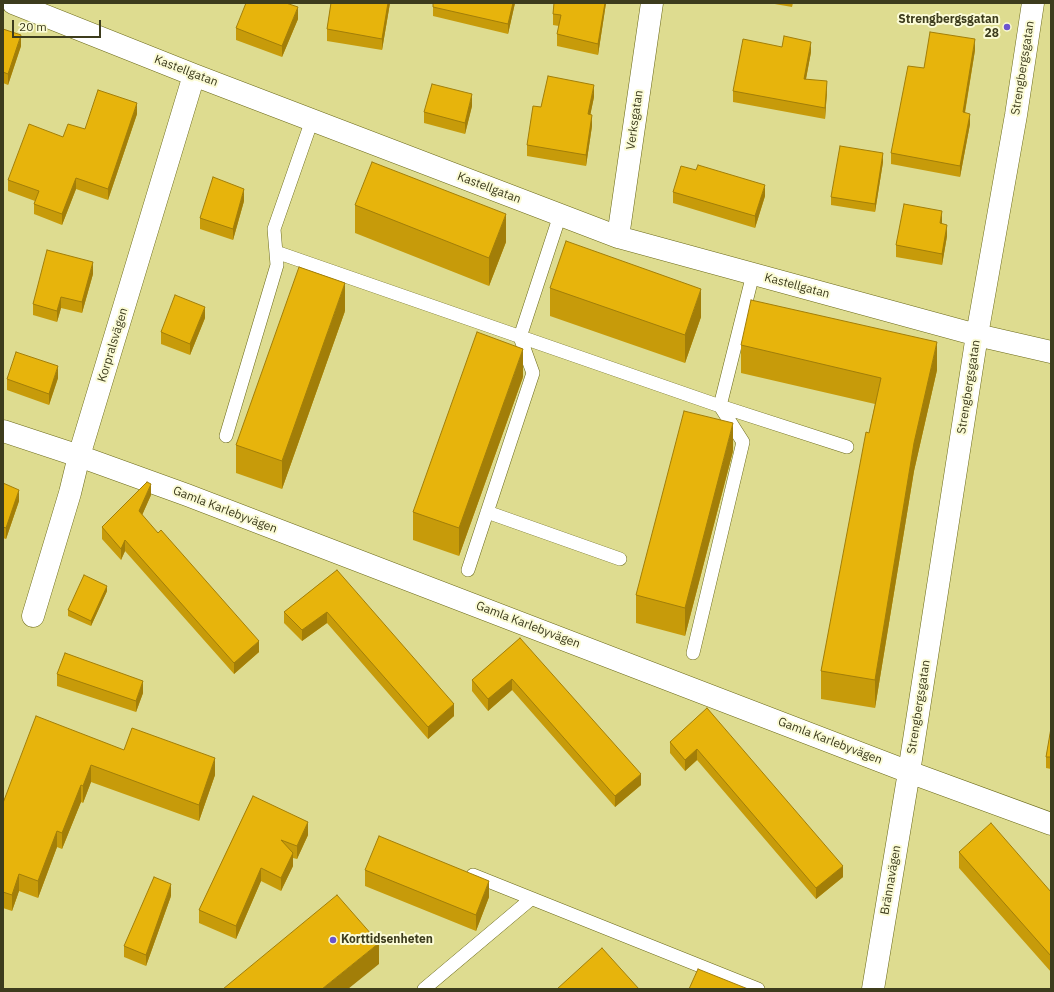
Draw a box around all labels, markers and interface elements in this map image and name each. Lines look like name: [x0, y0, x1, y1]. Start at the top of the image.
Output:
scale bar: [14, 12, 103, 38]
place label: Strengbergsgatan 28: [898, 13, 999, 41]
text: 20 m: [19, 19, 47, 34]
street label: Strengbergsgatan: [1008, 20, 1038, 116]
marker: Strengbergsgatan 28: [1002, 22, 1012, 32]
street label: Kastellgatan: [152, 52, 220, 90]
street label: Verksgatan: [624, 89, 646, 151]
street label: Kastellgatan: [455, 169, 523, 207]
street label: Kastellgatan: [763, 270, 831, 302]
street label: Korpralsvägen: [95, 306, 131, 384]
street label: Strengbergsgatan: [954, 339, 984, 435]
street label: Gamla Karlebyvägen: [171, 483, 279, 537]
street label: Gamla Karlebyvägen: [474, 598, 582, 652]
street label: Strengbergsgatan: [904, 659, 934, 755]
street label: Gamla Karlebyvägen: [776, 714, 884, 768]
street label: Brännavägen: [878, 844, 904, 916]
place label: Korttidsenheten: [341, 933, 433, 947]
marker: Korttidsenheten: [328, 935, 338, 945]

